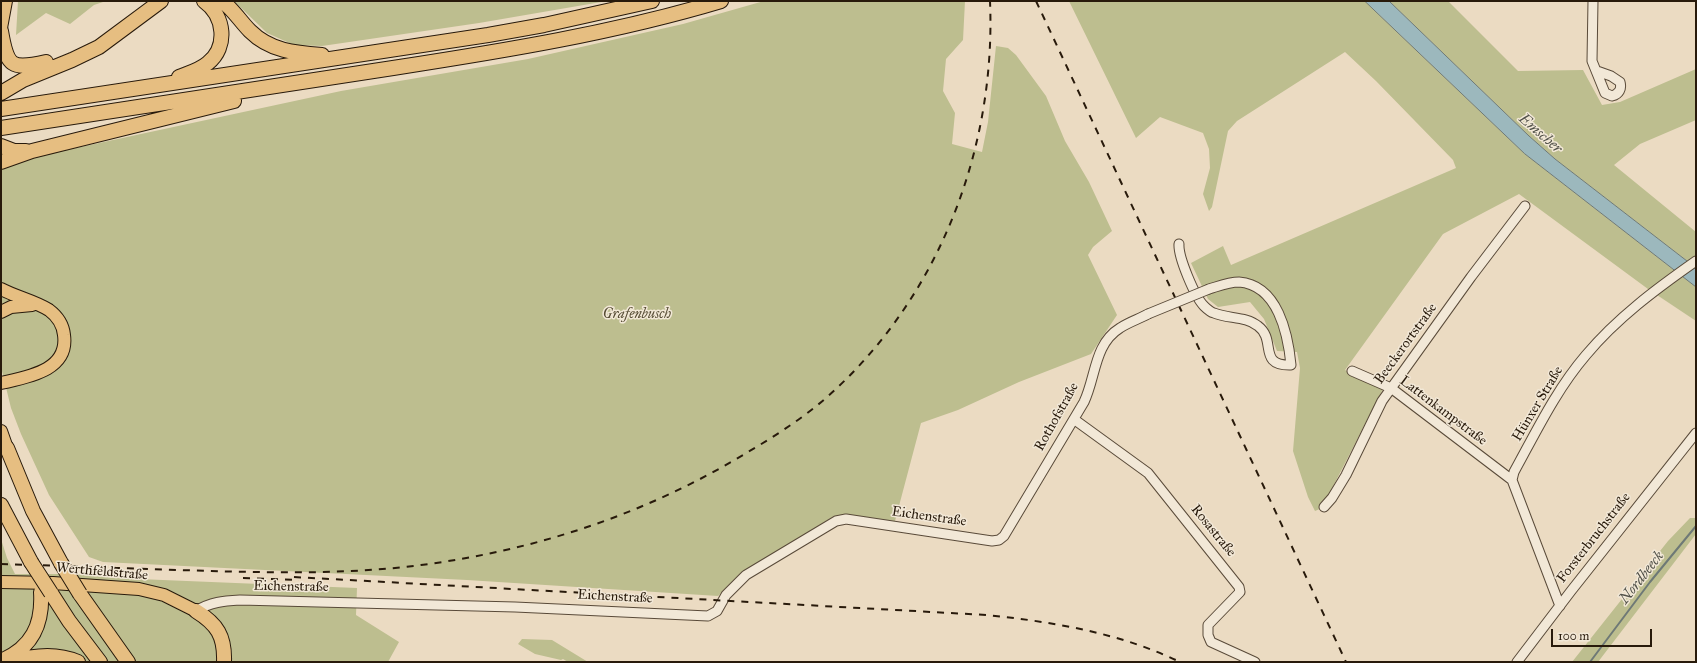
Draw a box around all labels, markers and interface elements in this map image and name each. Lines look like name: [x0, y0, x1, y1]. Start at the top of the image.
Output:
water label: Emscher: [1515, 110, 1565, 158]
street label: Beeckerortstraße: [1371, 300, 1441, 388]
park label: Grafenbusch: [603, 307, 671, 323]
street label: Hünxer Straße: [1509, 363, 1567, 445]
street label: Lattenkampstraße: [1396, 373, 1490, 449]
street label: Rothofstraße: [1031, 380, 1083, 454]
street label: Forsterbruchstraße: [1554, 490, 1634, 586]
street label: Rosastraße: [1187, 502, 1239, 560]
street label: Eichenstraße: [891, 503, 967, 531]
water label: Nordbeeck: [1616, 548, 1668, 608]
street label: Werthfeldstraße: [55, 560, 149, 584]
street label: Eichenstraße: [253, 578, 329, 596]
street label: Eichenstraße: [577, 587, 653, 607]
scale bar: [1553, 621, 1654, 647]
text: 100 m: [1558, 629, 1589, 643]

